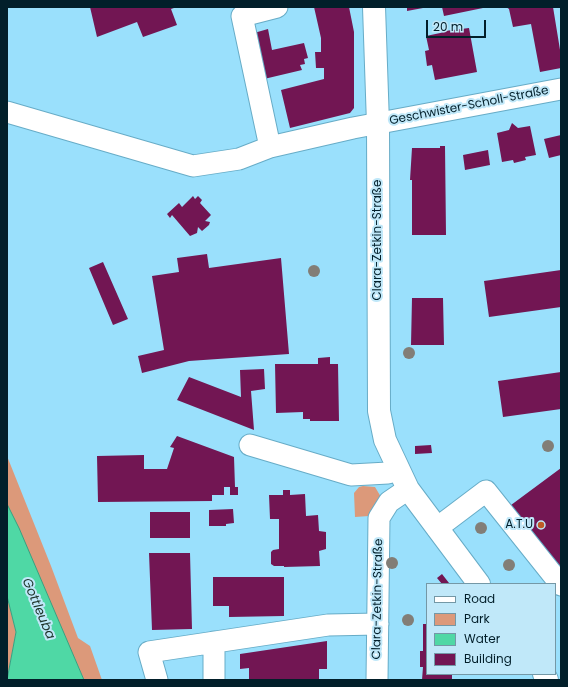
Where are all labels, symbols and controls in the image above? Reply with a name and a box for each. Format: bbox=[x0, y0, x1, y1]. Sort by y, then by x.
scale bar bbox=[428, 12, 488, 38]
text: 20 m bbox=[433, 18, 463, 35]
street label: Geschwister-Scholl-Straße bbox=[388, 83, 550, 129]
street label: Clara-Zetkin-Straße bbox=[371, 180, 385, 300]
place label: A.T.U bbox=[505, 518, 533, 532]
marker: A.T.U bbox=[536, 520, 546, 530]
street label: Clara-Zetkin-Straße bbox=[370, 538, 386, 660]
water label: Gottleuba bbox=[18, 576, 58, 642]
legend bbox=[426, 583, 556, 675]
text: Road bbox=[464, 590, 495, 607]
text: Park bbox=[464, 610, 490, 627]
text: Water bbox=[464, 630, 500, 647]
text: Building bbox=[464, 650, 512, 667]

